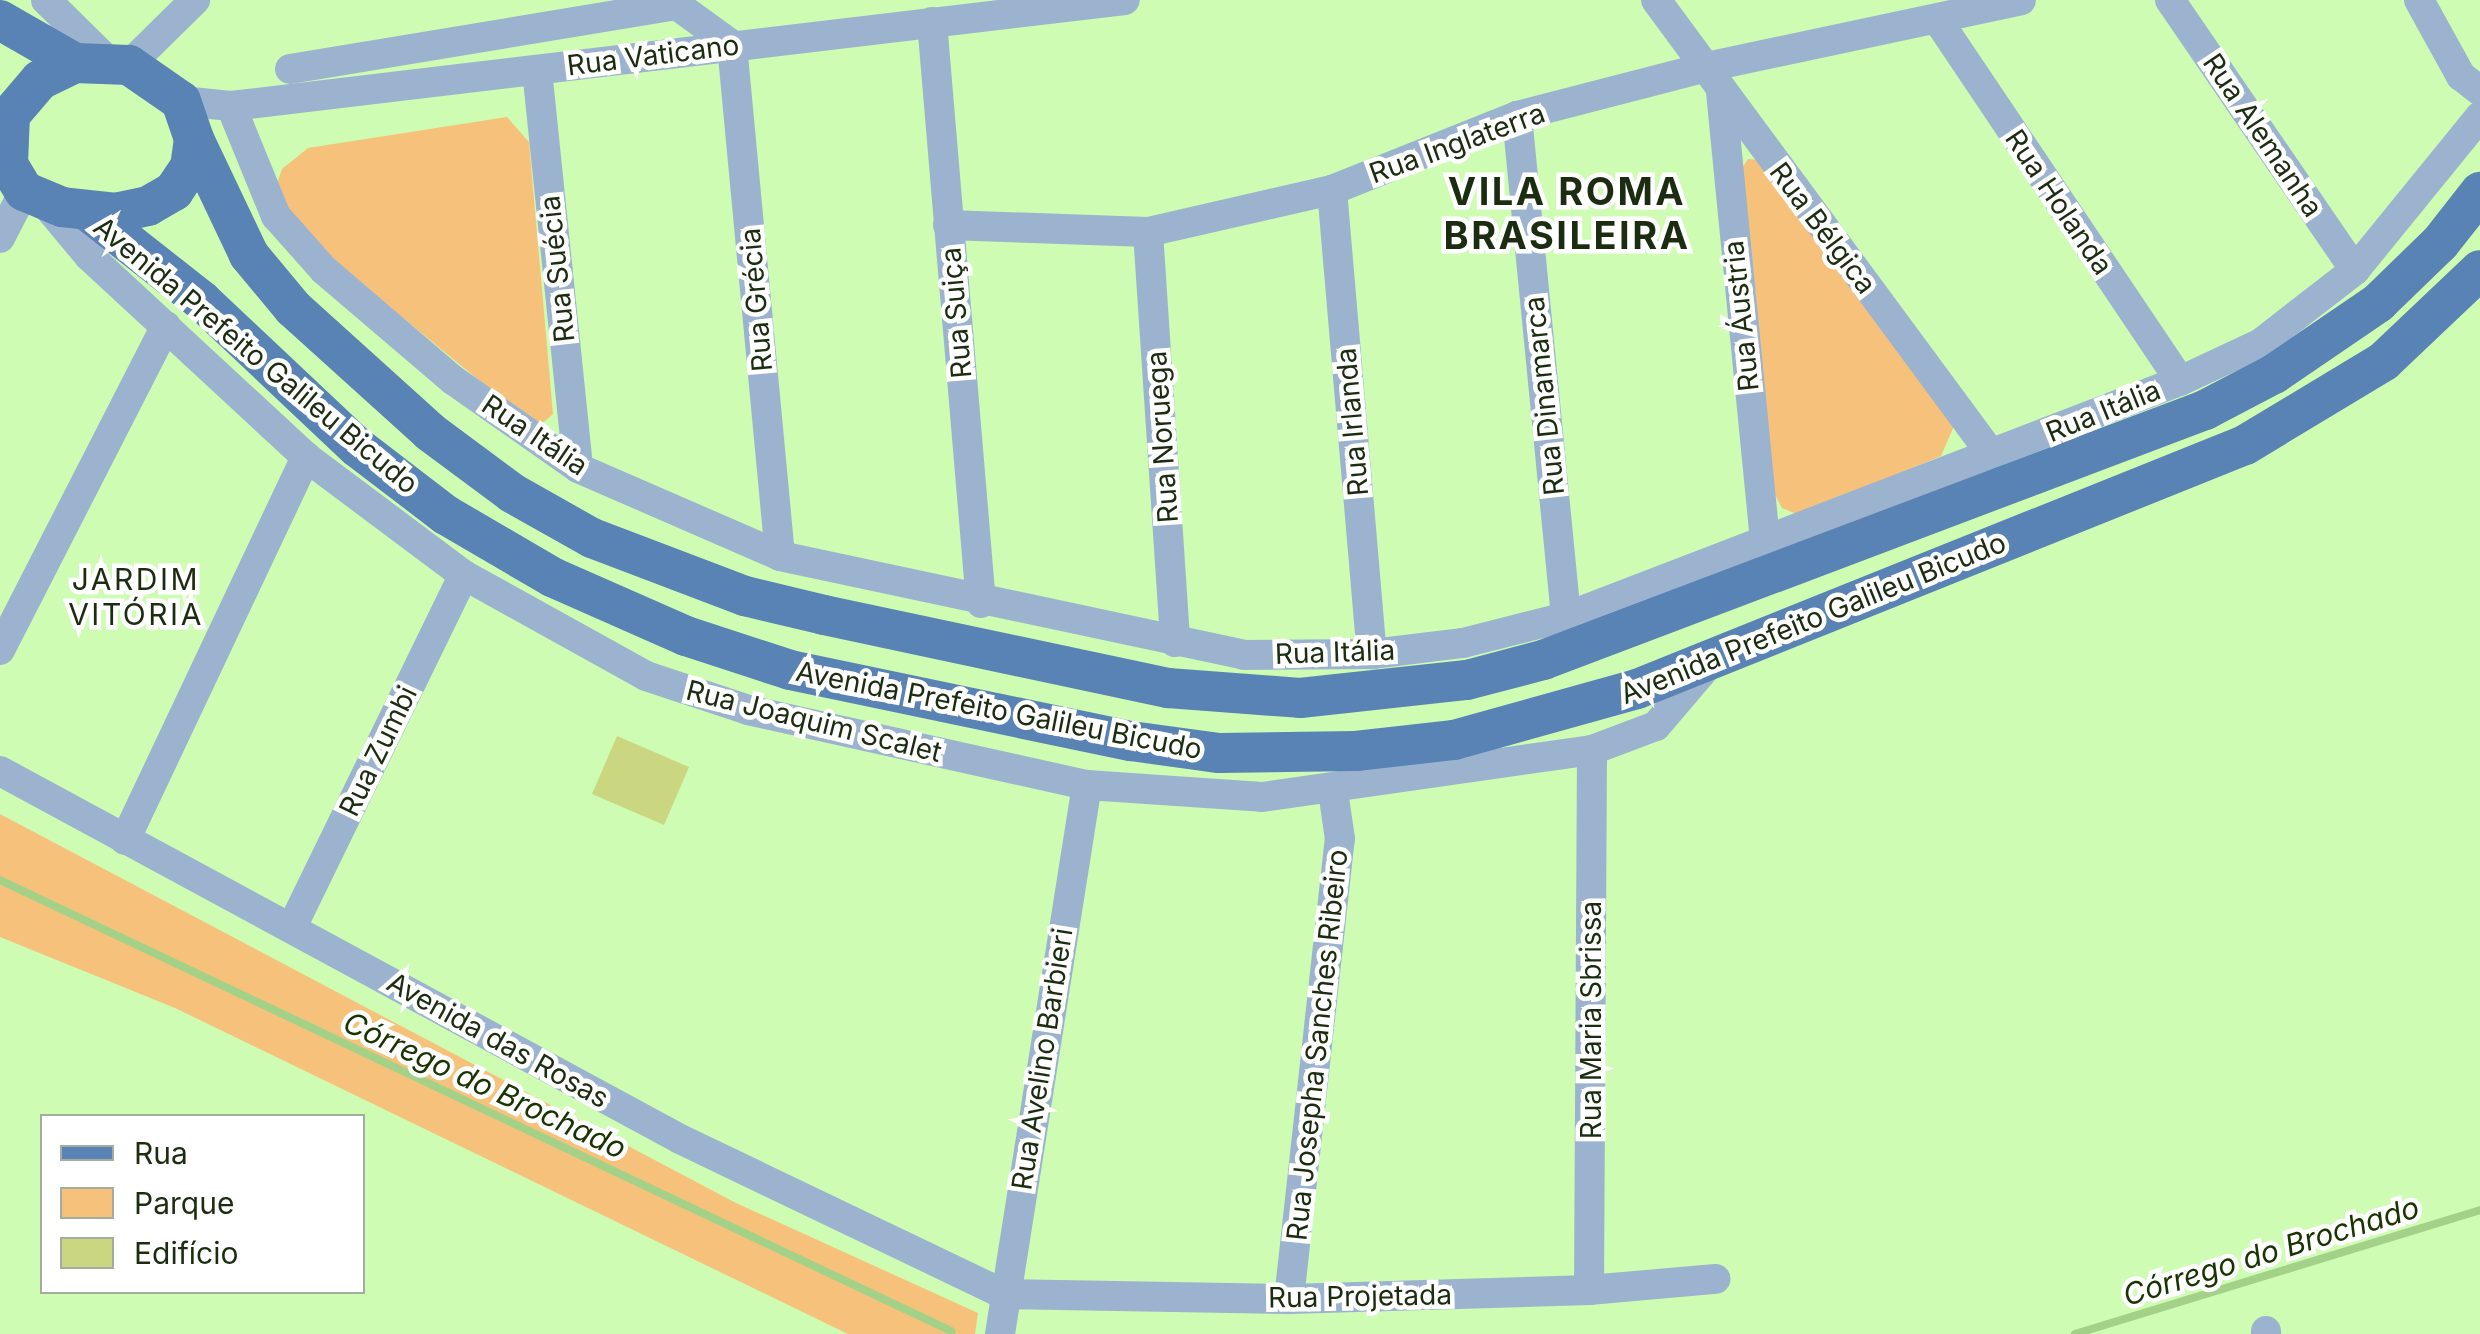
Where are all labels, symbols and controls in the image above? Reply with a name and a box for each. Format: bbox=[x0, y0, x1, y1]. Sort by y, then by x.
street label: Rua Vaticano bbox=[565, 28, 741, 82]
street label: Rua Alemanha bbox=[2196, 47, 2330, 223]
street label: Rua Inglaterra bbox=[1365, 96, 1549, 190]
street label: Rua Holanda bbox=[1998, 123, 2120, 281]
street label: Rua Bélgica bbox=[1763, 156, 1883, 300]
district label: VILA ROMA BRASILEIRA bbox=[1443, 169, 1691, 258]
street label: Rua Suécia bbox=[533, 194, 581, 344]
street label: Avenida Prefeito Galileu Bicudo bbox=[87, 209, 425, 501]
street label: Rua Grécia bbox=[733, 227, 779, 373]
street label: Rua Áustria bbox=[1716, 239, 1766, 393]
street label: Rua Suiça bbox=[934, 246, 978, 380]
street label: Rua Dinamarca bbox=[1517, 295, 1571, 497]
street label: Rua Irlanda bbox=[1329, 347, 1375, 497]
street label: Rua Noruega bbox=[1139, 350, 1185, 524]
street label: Rua Itália bbox=[2041, 373, 2165, 449]
street label: Rua Itália bbox=[476, 387, 594, 483]
street label: Avenida Prefeito Galileu Bicudo bbox=[1615, 525, 2011, 711]
district label: JARDIM VITÓRIA bbox=[68, 561, 204, 632]
street label: Rua Itália bbox=[1274, 633, 1396, 671]
street label: Avenida Prefeito Galileu Bicudo bbox=[793, 654, 1205, 766]
street label: Rua Joaquim Scalet bbox=[683, 673, 945, 769]
street label: Rua Zumbi bbox=[332, 680, 424, 822]
street label: Rua Josepha Sanches Ribeiro bbox=[1280, 848, 1354, 1242]
street label: Rua Maria Sbrissa bbox=[1574, 901, 1608, 1139]
street label: Rua Avelino Barbieri bbox=[1005, 926, 1079, 1192]
street label: Avenida das Rosas bbox=[381, 965, 615, 1115]
water label: Córrego do Brochado bbox=[338, 1004, 632, 1166]
legend bbox=[40, 1114, 365, 1294]
text: Rua bbox=[134, 1135, 188, 1171]
text: Parque bbox=[134, 1185, 234, 1221]
water label: Córrego do Brochado bbox=[2119, 1189, 2423, 1313]
text: Edifício bbox=[134, 1235, 238, 1271]
street label: Rua Projetada bbox=[1268, 1278, 1452, 1314]

